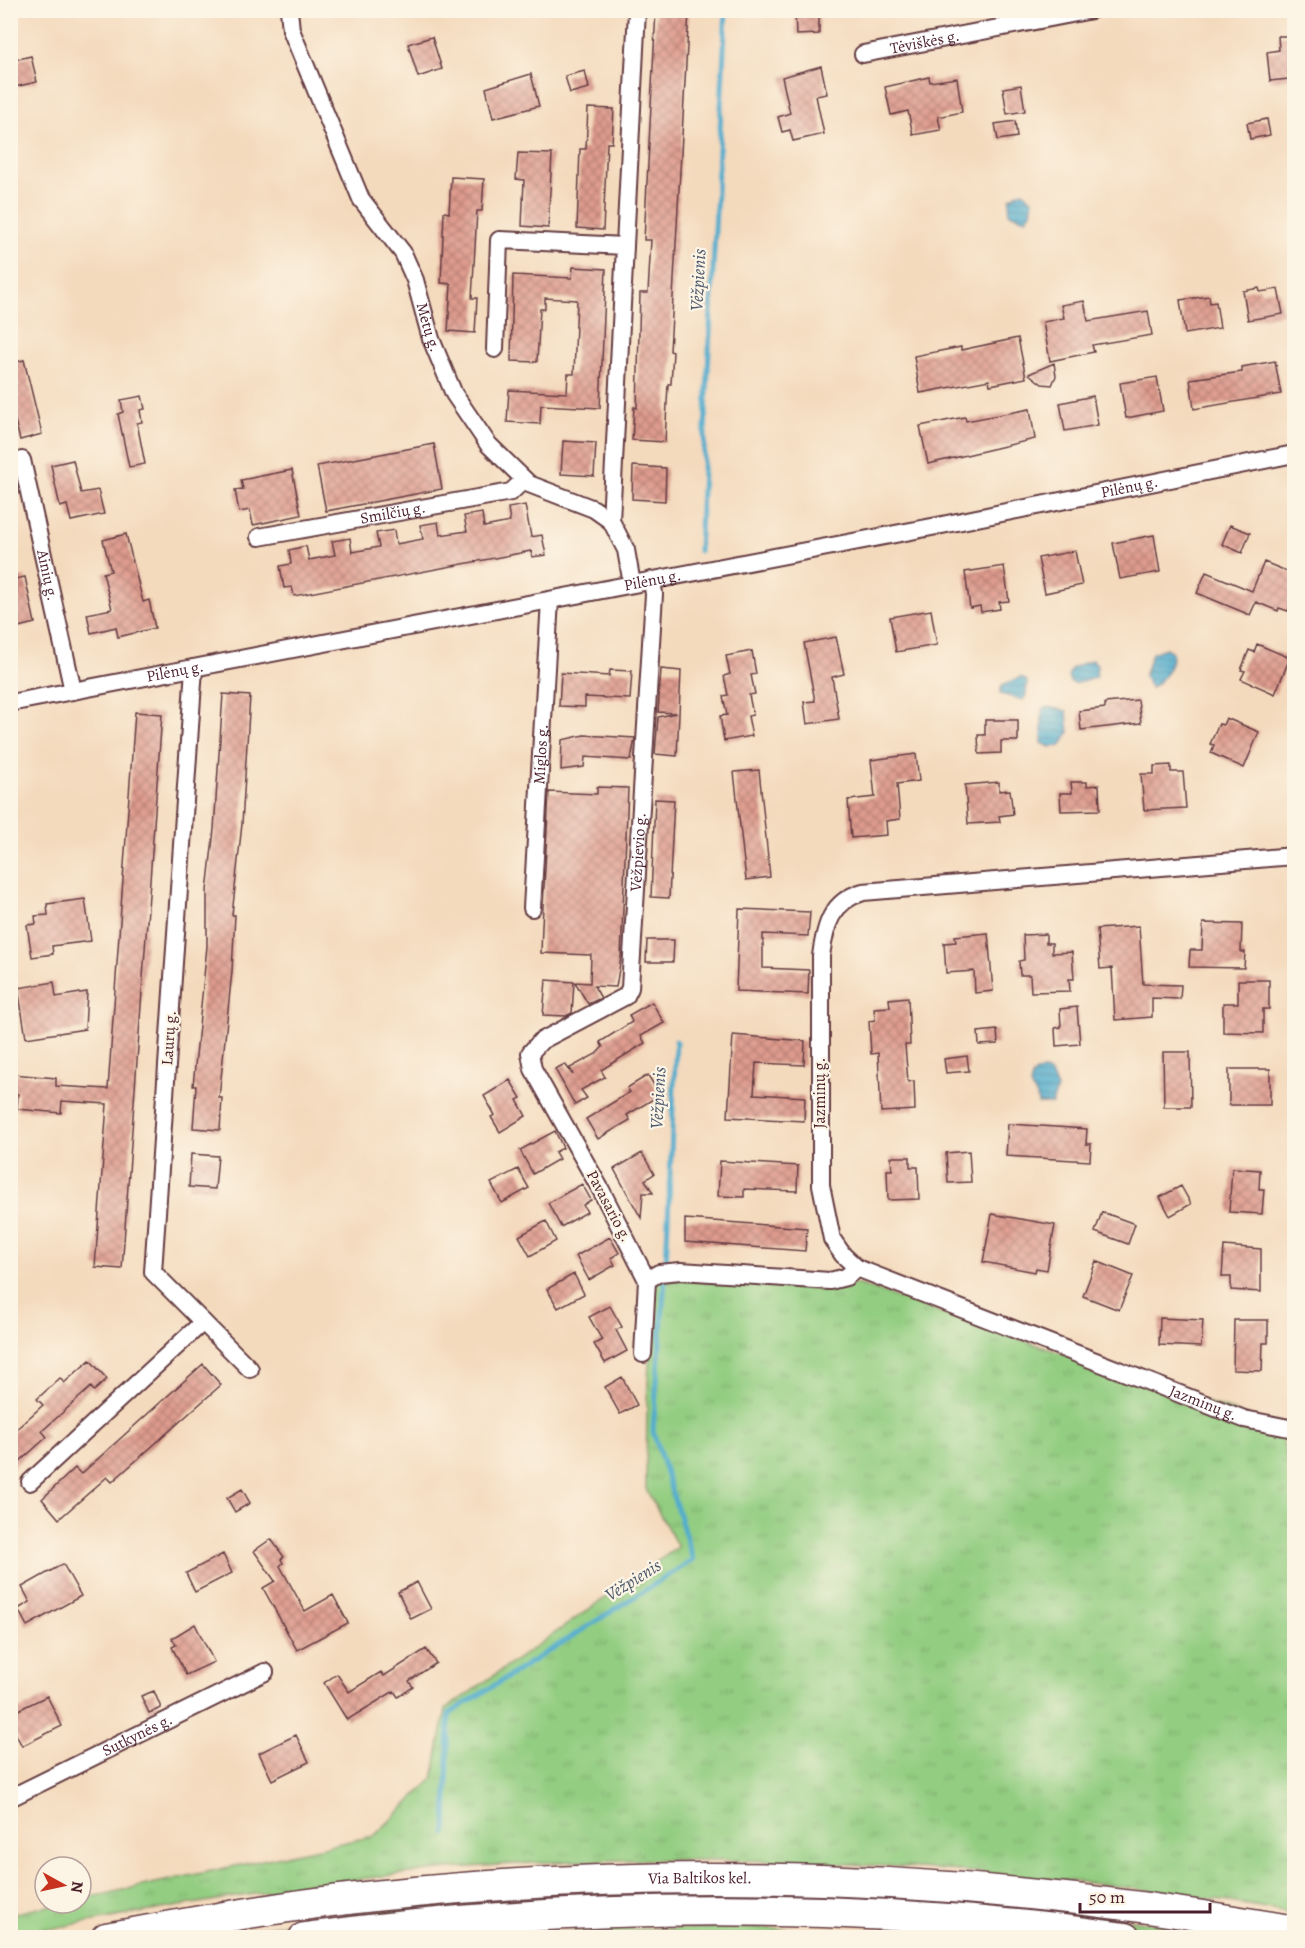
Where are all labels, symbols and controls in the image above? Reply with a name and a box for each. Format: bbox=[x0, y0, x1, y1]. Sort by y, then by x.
street label: Tėviškės g. bbox=[888, 25, 961, 60]
water label: Vėžpienis bbox=[684, 248, 712, 312]
street label: Mėtų g. bbox=[411, 300, 446, 355]
street label: Pilėnų g. bbox=[1099, 471, 1160, 504]
street label: Smilčių g. bbox=[358, 496, 427, 530]
street label: Ainių g. bbox=[31, 547, 64, 603]
street label: Pilėnų g. bbox=[622, 564, 683, 597]
street label: Pilėnų g. bbox=[145, 655, 205, 688]
street label: Miglos g. bbox=[528, 723, 554, 785]
street label: Vėžpievio g. bbox=[625, 812, 652, 893]
street label: Laurų g. bbox=[156, 1010, 182, 1066]
street label: Jazminų g. bbox=[809, 1058, 831, 1128]
water label: Vėžpienis bbox=[644, 1066, 672, 1130]
street label: Pavasario g. bbox=[581, 1166, 637, 1246]
street label: Jazminų g. bbox=[1166, 1380, 1240, 1426]
water label: Vėžpienis bbox=[600, 1553, 666, 1607]
street label: Sutkynės g. bbox=[98, 1708, 176, 1762]
north arrow bbox=[33, 1855, 93, 1915]
street label: Via Baltikos kel. bbox=[647, 1867, 752, 1890]
scale bar bbox=[1080, 1876, 1210, 1914]
text: N bbox=[65, 1880, 89, 1895]
text: 50 m bbox=[1089, 1885, 1125, 1909]

